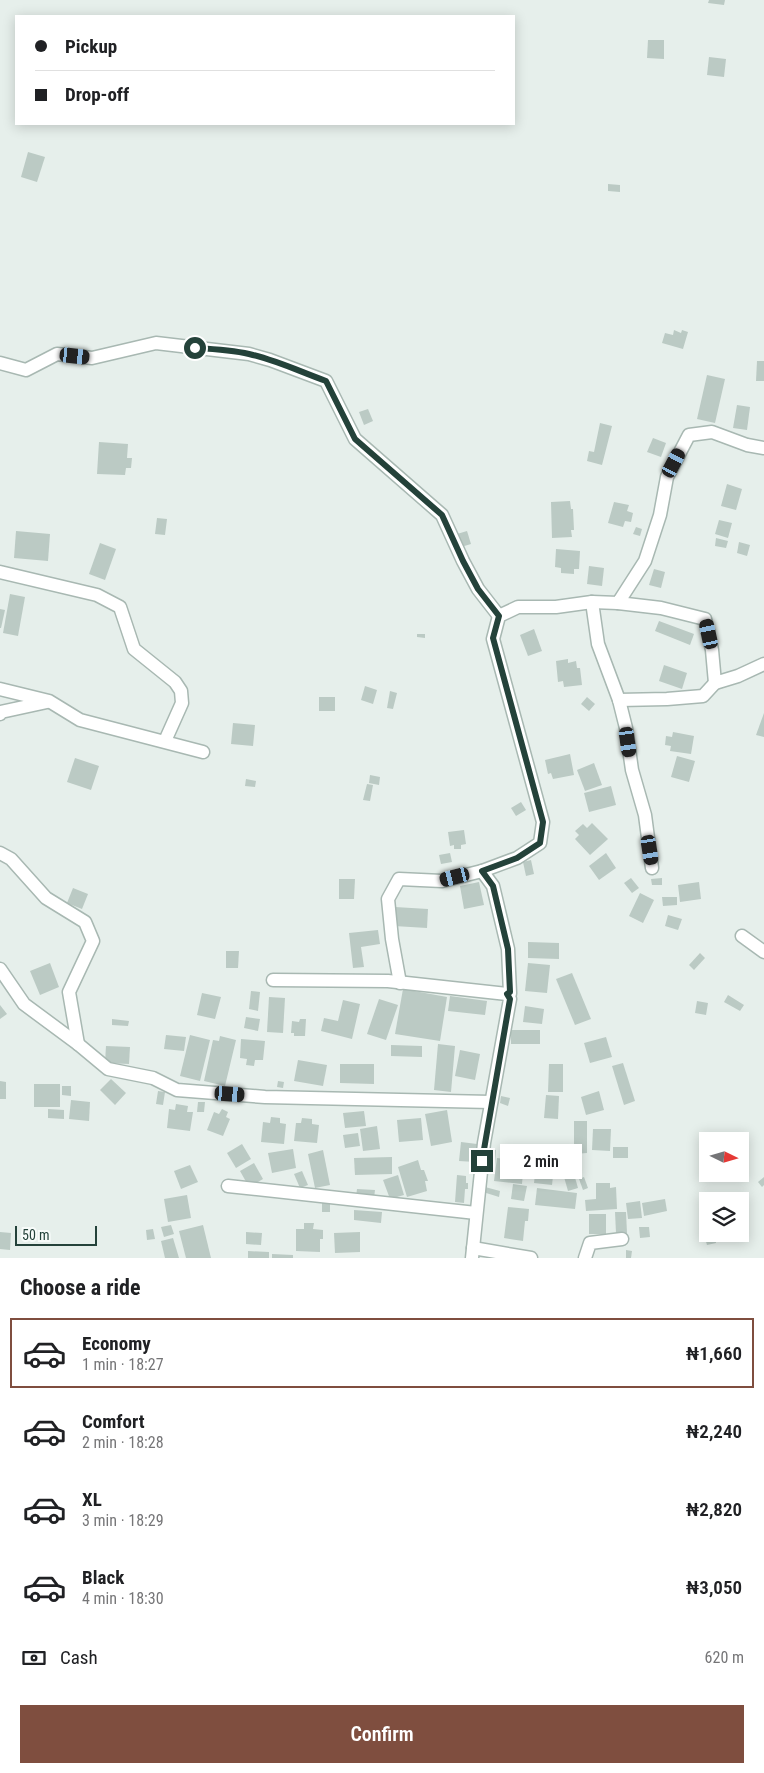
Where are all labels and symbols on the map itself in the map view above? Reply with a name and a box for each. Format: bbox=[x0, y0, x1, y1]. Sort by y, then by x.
route start bbox=[184, 337, 206, 359]
car bbox=[59, 347, 90, 365]
car bbox=[660, 446, 687, 480]
car bbox=[698, 618, 719, 650]
car bbox=[618, 726, 637, 758]
car bbox=[640, 834, 659, 866]
car bbox=[438, 866, 471, 888]
car bbox=[214, 1085, 245, 1103]
north arrow bbox=[699, 1132, 749, 1182]
callout: 2 min bbox=[500, 1144, 582, 1178]
route end bbox=[471, 1150, 493, 1172]
scale bar bbox=[15, 1223, 98, 1246]

